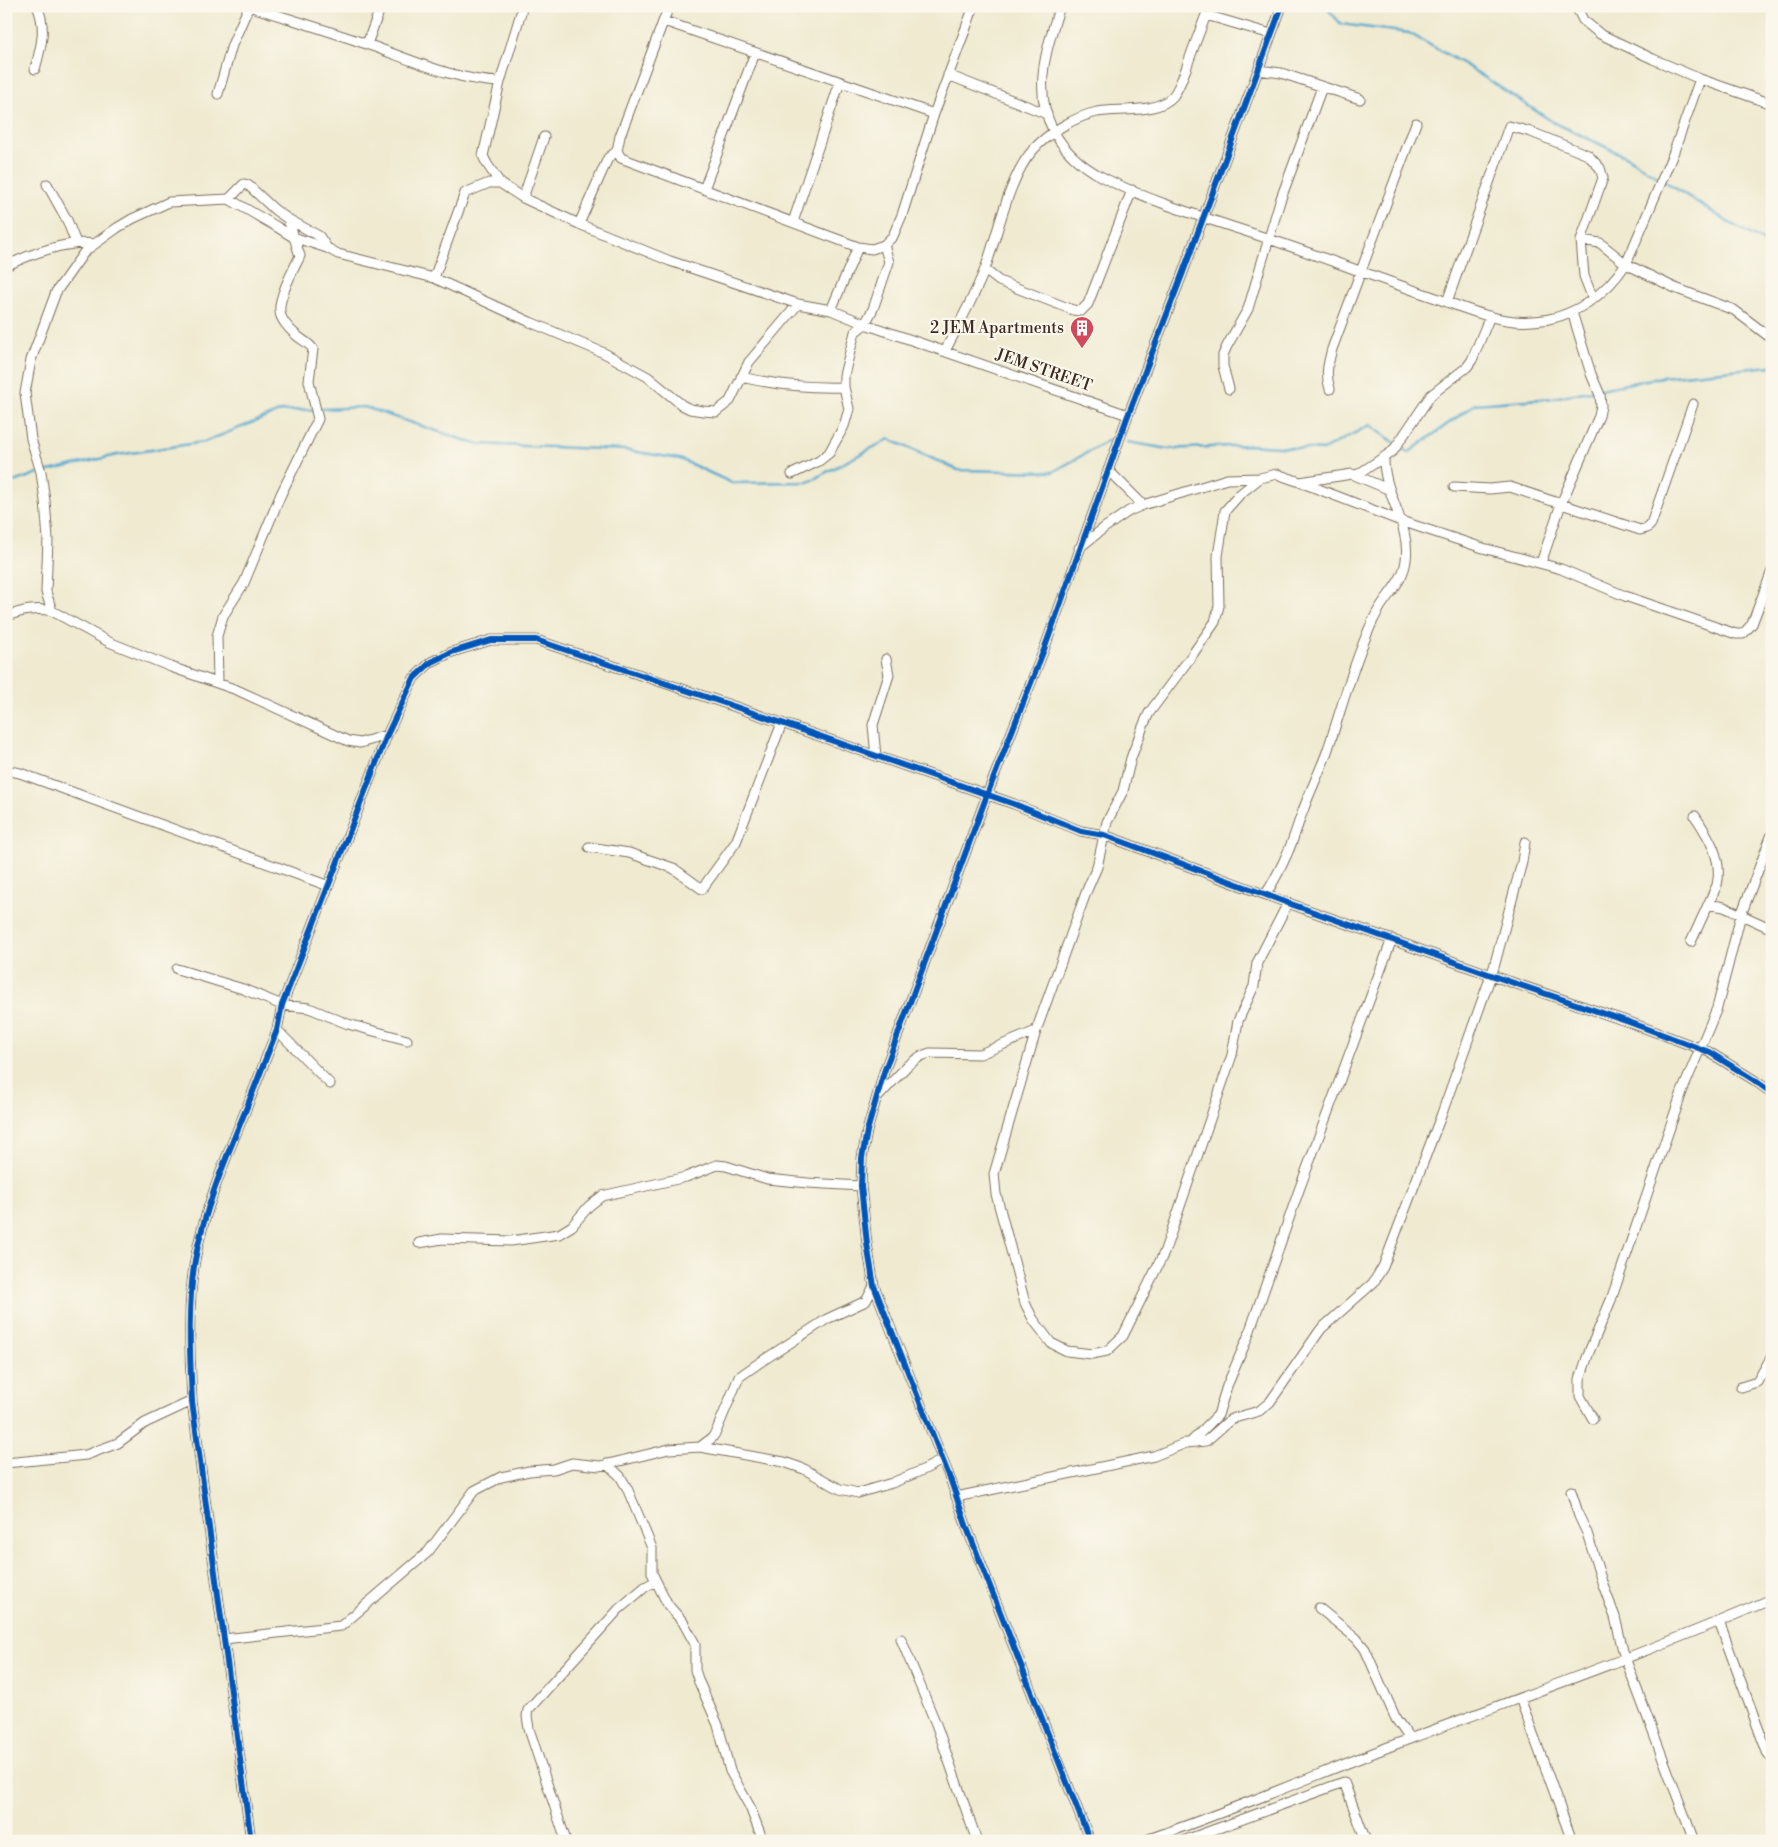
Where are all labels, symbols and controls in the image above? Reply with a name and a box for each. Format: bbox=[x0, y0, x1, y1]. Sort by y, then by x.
building icon: 2 JEM Apartments bbox=[1069, 315, 1095, 349]
place label: 2 JEM Apartments bbox=[930, 318, 1064, 338]
street label: JEM STREET bbox=[992, 344, 1095, 396]

